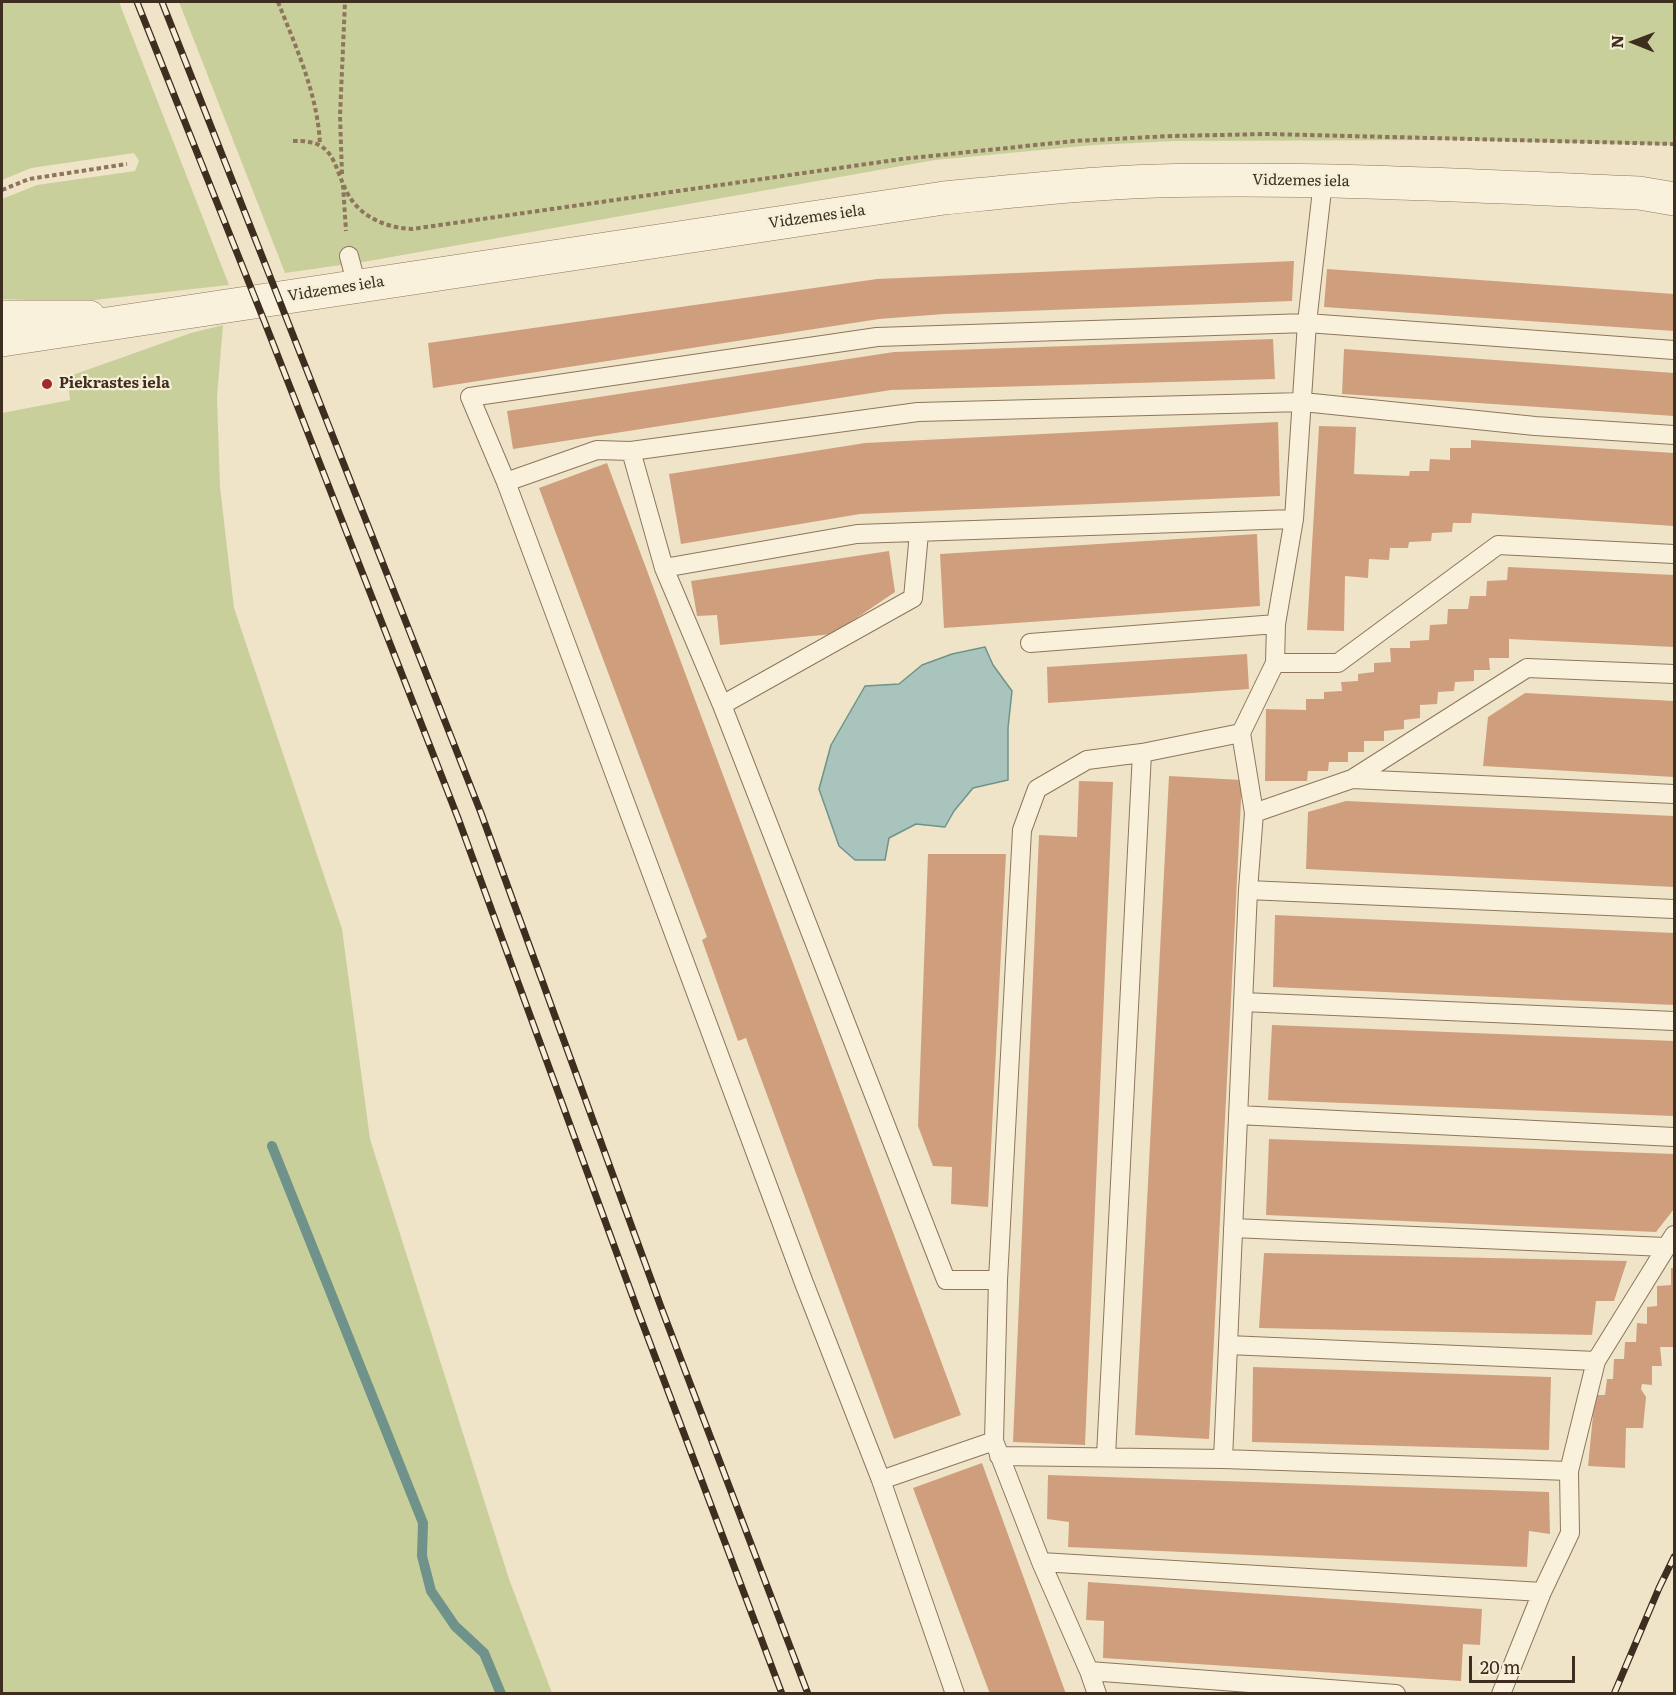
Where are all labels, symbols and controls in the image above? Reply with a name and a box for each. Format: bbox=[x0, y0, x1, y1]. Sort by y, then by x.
north arrow bbox=[1604, 12, 1664, 72]
text: N bbox=[1604, 35, 1628, 49]
street label: Vidzemes iela bbox=[1252, 171, 1350, 191]
street label: Vidzemes iela bbox=[768, 201, 866, 233]
street label: Vidzemes iela bbox=[286, 272, 386, 306]
place label: Piekrastes iela bbox=[59, 375, 170, 393]
marker: Piekrastes iela bbox=[40, 377, 54, 391]
scale bar bbox=[1472, 1644, 1578, 1682]
text: 20 m bbox=[1480, 1653, 1521, 1680]

